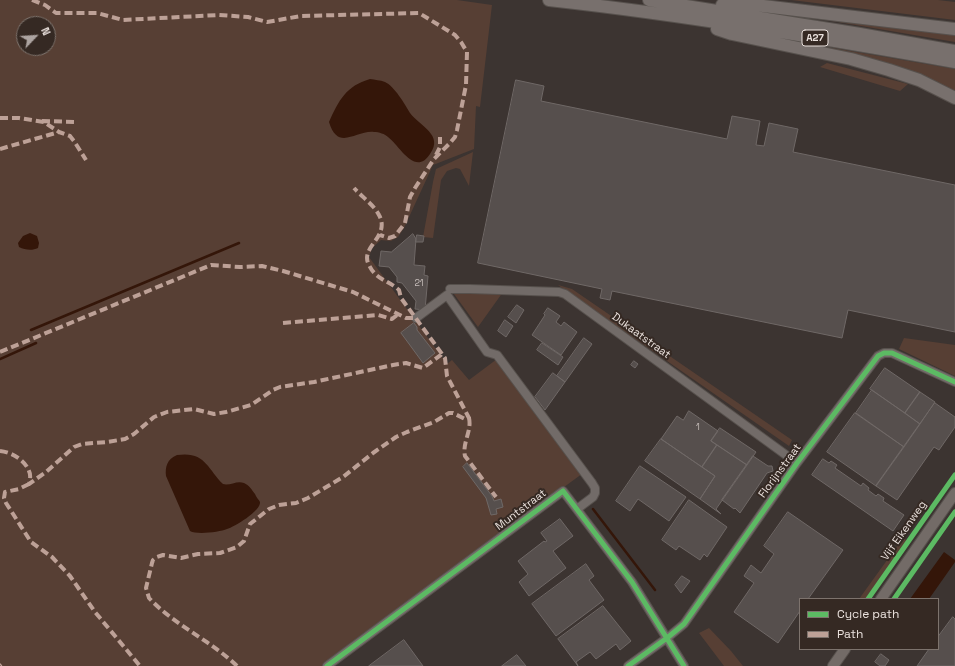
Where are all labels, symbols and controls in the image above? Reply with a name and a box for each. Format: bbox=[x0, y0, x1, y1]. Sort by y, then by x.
north arrow bbox=[16, 16, 56, 56]
text: N bbox=[38, 25, 54, 38]
road number: A27 bbox=[802, 30, 828, 46]
house number: 21 bbox=[414, 279, 424, 289]
street label: Dukaatstraat bbox=[609, 310, 673, 362]
house number: 1 bbox=[696, 423, 700, 433]
street label: Florijnstraat bbox=[756, 441, 804, 501]
street label: Muntstraat bbox=[493, 487, 549, 533]
street label: Vijf Eikenweg bbox=[879, 499, 929, 563]
legend bbox=[799, 598, 939, 650]
text: Cycle path bbox=[837, 606, 899, 622]
text: Path bbox=[837, 626, 863, 642]

